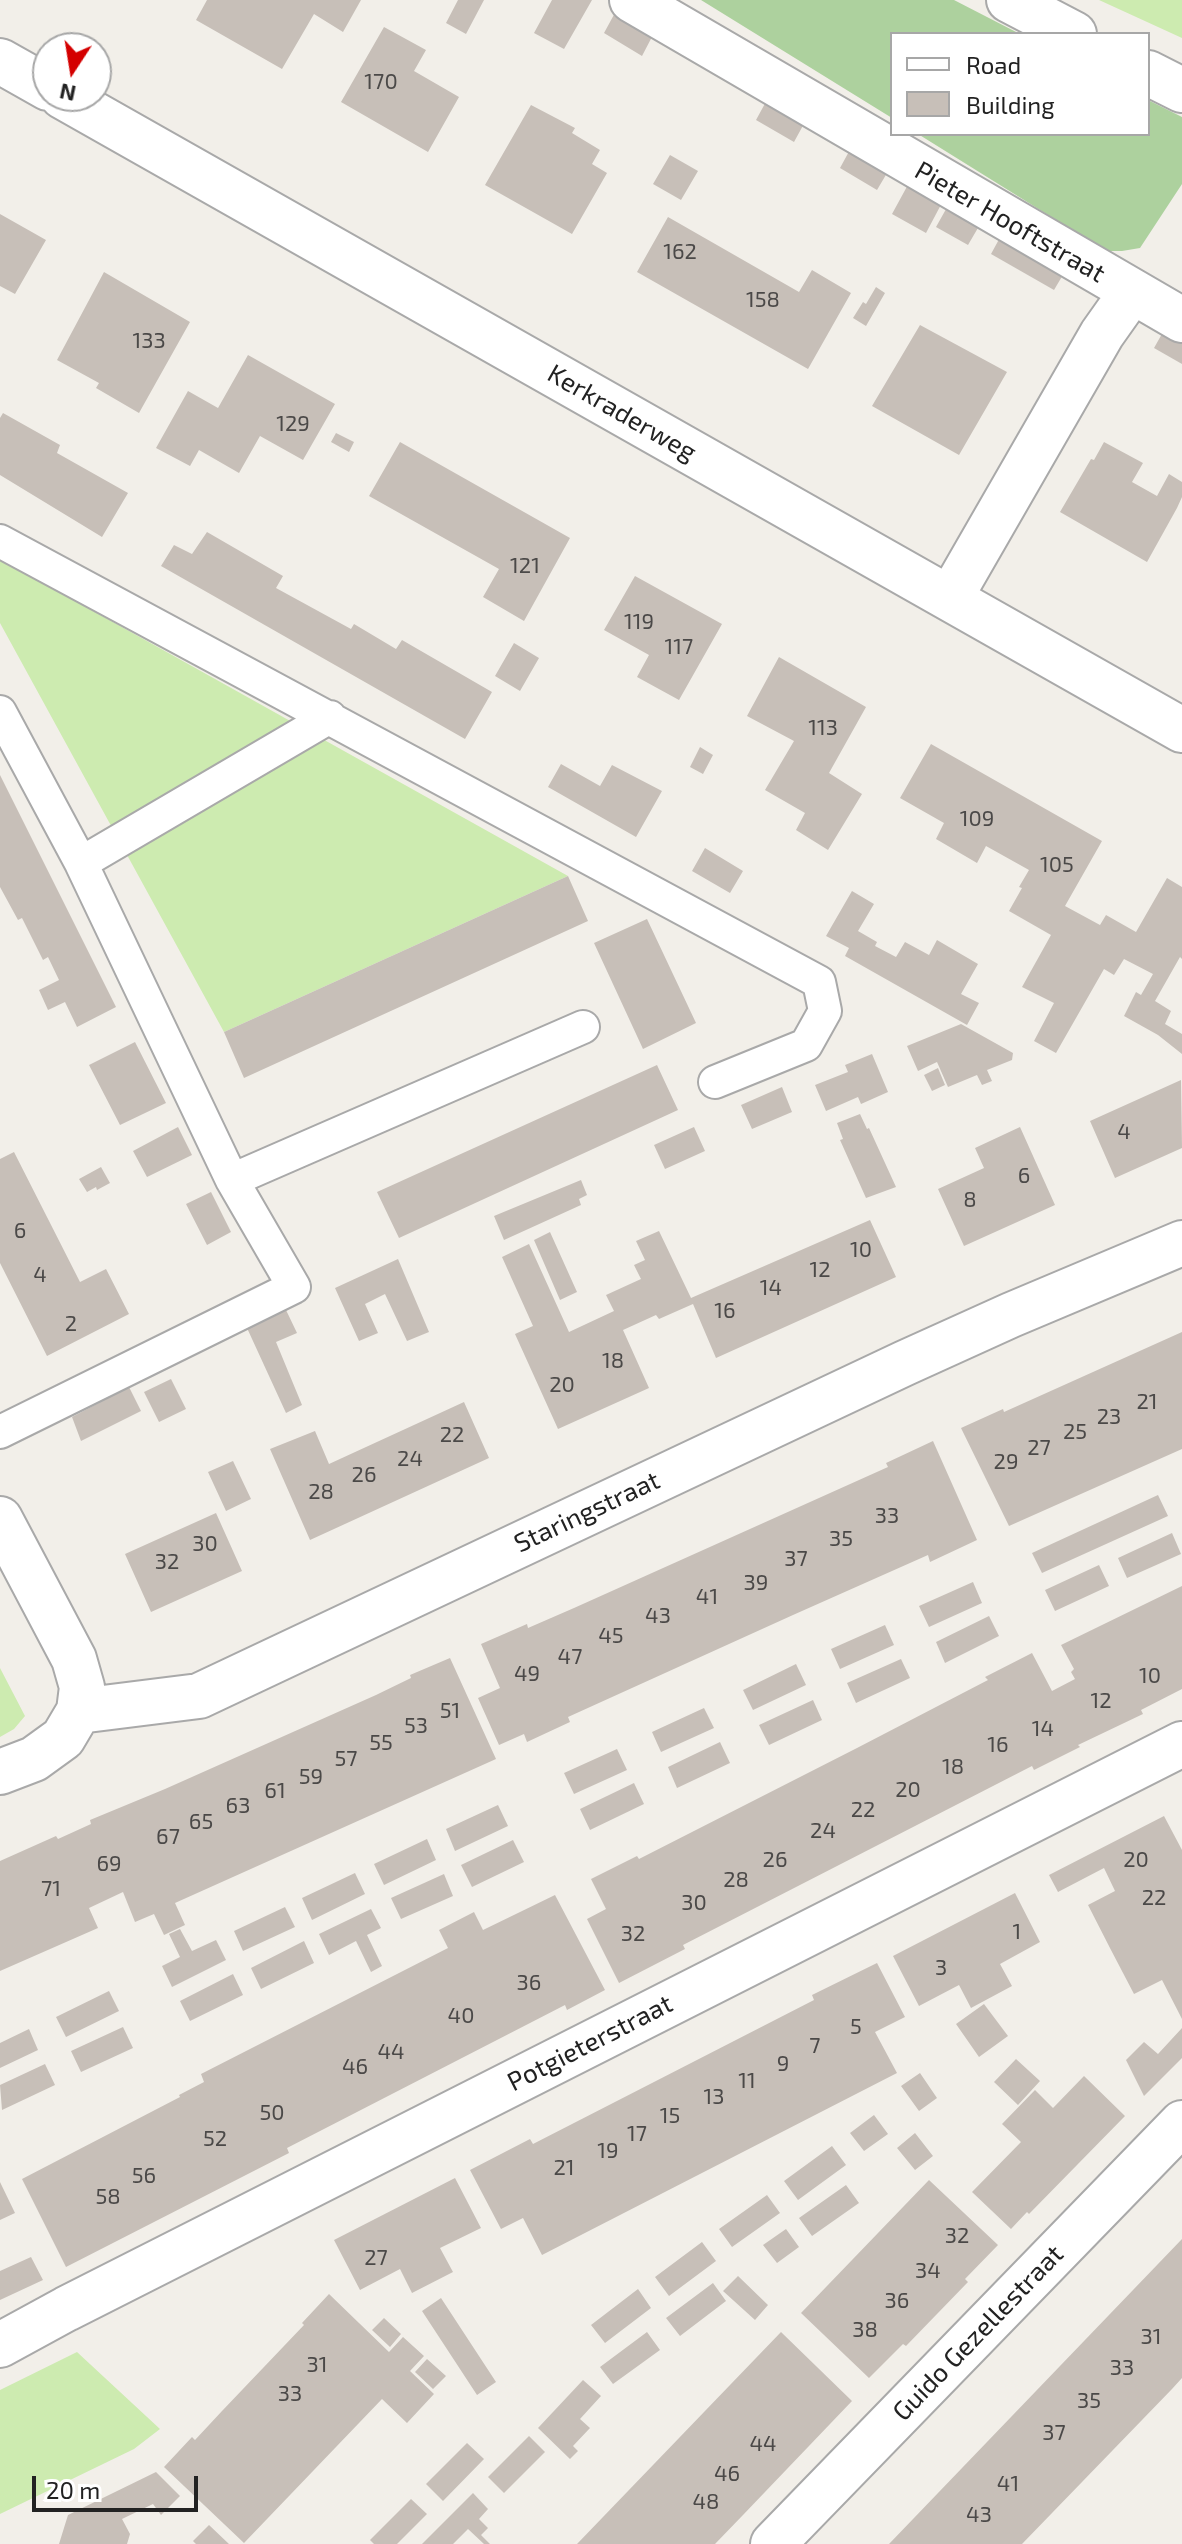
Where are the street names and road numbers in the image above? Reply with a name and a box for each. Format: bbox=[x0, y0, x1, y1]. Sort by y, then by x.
street label: Pieter Hooftstraat bbox=[909, 155, 1111, 289]
street label: Kerkraderweg bbox=[542, 358, 702, 468]
street label: Staringstraat bbox=[509, 1465, 665, 1559]
street label: Potgieterstraat bbox=[502, 1988, 678, 2098]
street label: Guido Gezellestraat bbox=[886, 2239, 1070, 2427]

